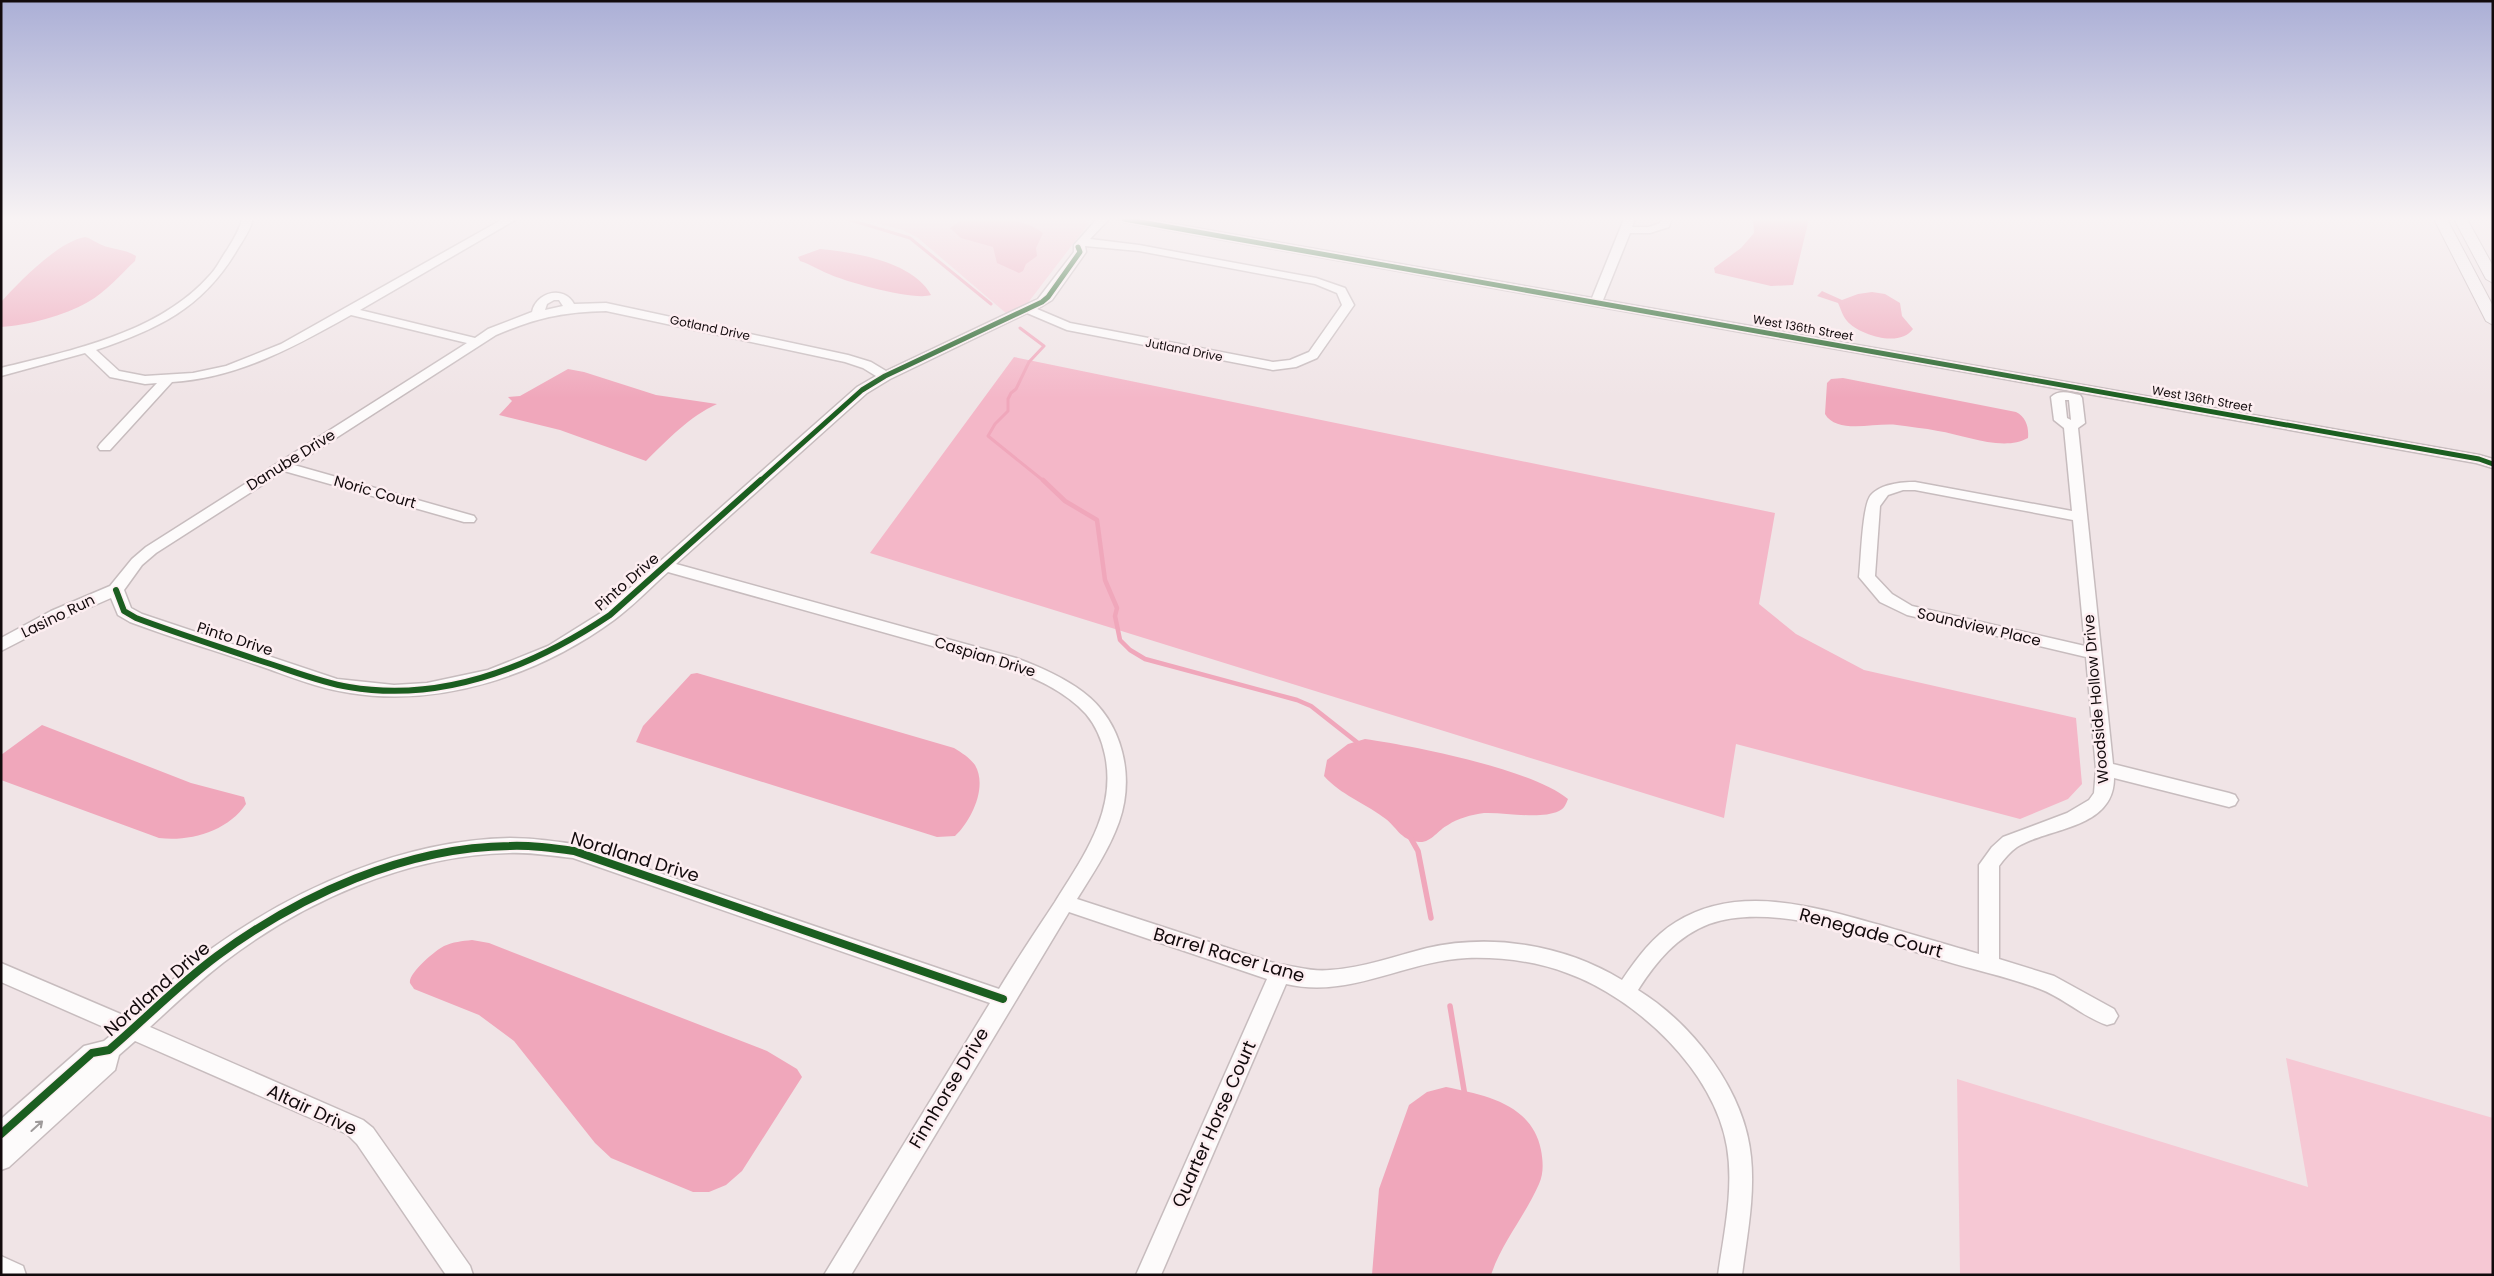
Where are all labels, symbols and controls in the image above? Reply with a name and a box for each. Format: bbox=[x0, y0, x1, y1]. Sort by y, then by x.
street label: West 136th Street bbox=[1751, 310, 1855, 345]
street label: Gotland Drive bbox=[668, 311, 752, 344]
street label: Jutland Drive bbox=[1144, 334, 1224, 365]
street label: West 136th Street bbox=[2150, 381, 2254, 416]
street label: Danube Drive bbox=[242, 424, 339, 495]
street label: Noric Court bbox=[332, 470, 419, 513]
street label: Pinto Drive bbox=[590, 548, 663, 615]
street label: Lasino Run bbox=[17, 589, 98, 642]
street label: Soundview Place bbox=[1915, 602, 2043, 651]
street label: Woodside Hollow Drive bbox=[2078, 614, 2113, 785]
street label: Pinto Drive bbox=[195, 616, 276, 661]
street label: Caspian Drive bbox=[932, 631, 1038, 682]
street label: Nordland Drive bbox=[568, 825, 703, 888]
street label: Renegade Court bbox=[1797, 901, 1946, 964]
street label: Barrel Racer Lane bbox=[1151, 921, 1308, 988]
street label: Nordland Drive bbox=[98, 935, 215, 1042]
street label: Finnhorse Drive bbox=[903, 1023, 995, 1153]
street label: Quarter Horse Court bbox=[1166, 1036, 1262, 1211]
street label: Altair Drive bbox=[263, 1078, 361, 1141]
one-way arrow bbox=[31, 1120, 44, 1132]

